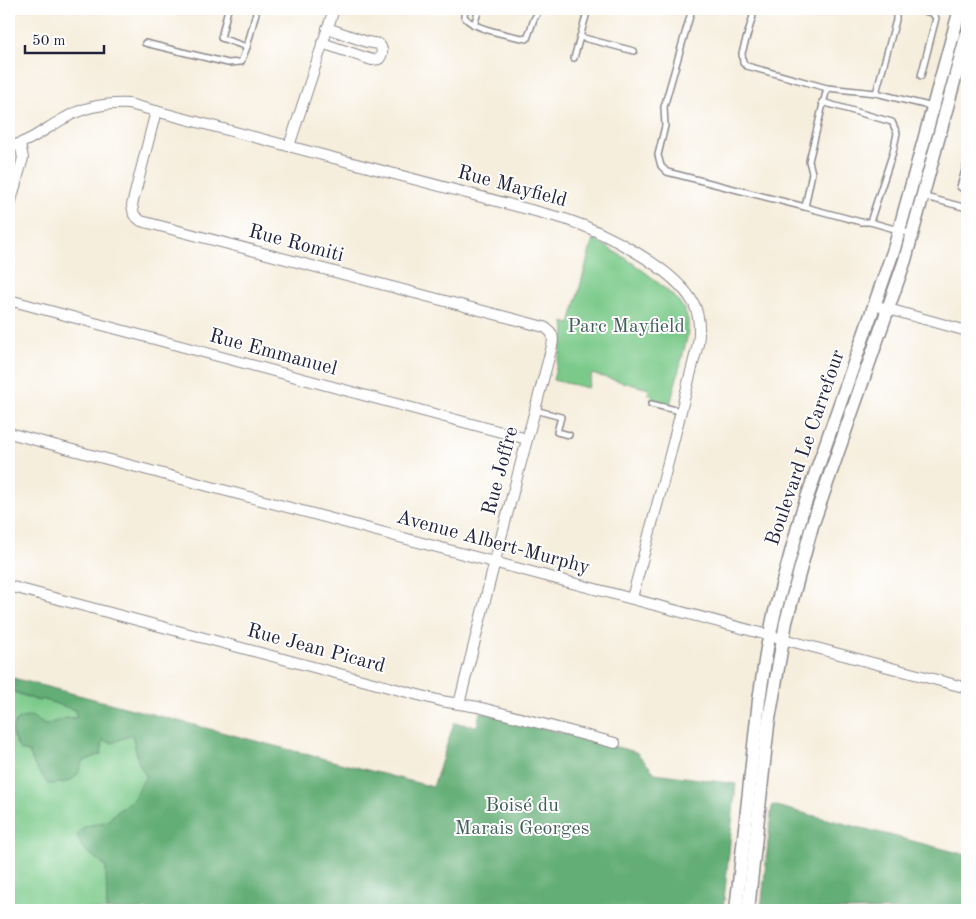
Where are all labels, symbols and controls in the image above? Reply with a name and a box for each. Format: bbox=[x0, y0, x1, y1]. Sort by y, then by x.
scale bar bbox=[25, 22, 104, 54]
text: 50 m bbox=[32, 34, 66, 49]
street label: Rue Mayfield bbox=[455, 163, 569, 211]
street label: Rue Romiti bbox=[246, 222, 346, 266]
park label: Parc Mayfield bbox=[567, 317, 685, 337]
street label: Rue Emmanuel bbox=[207, 326, 339, 380]
street label: Boulevard Le Carrefour bbox=[763, 348, 849, 548]
street label: Rue Joffre bbox=[480, 424, 522, 518]
street label: Avenue Albert-Murphy bbox=[394, 508, 592, 579]
street label: Rue Jean Picard bbox=[245, 621, 387, 677]
park label: Boisé du Marais Georges bbox=[455, 796, 589, 839]

